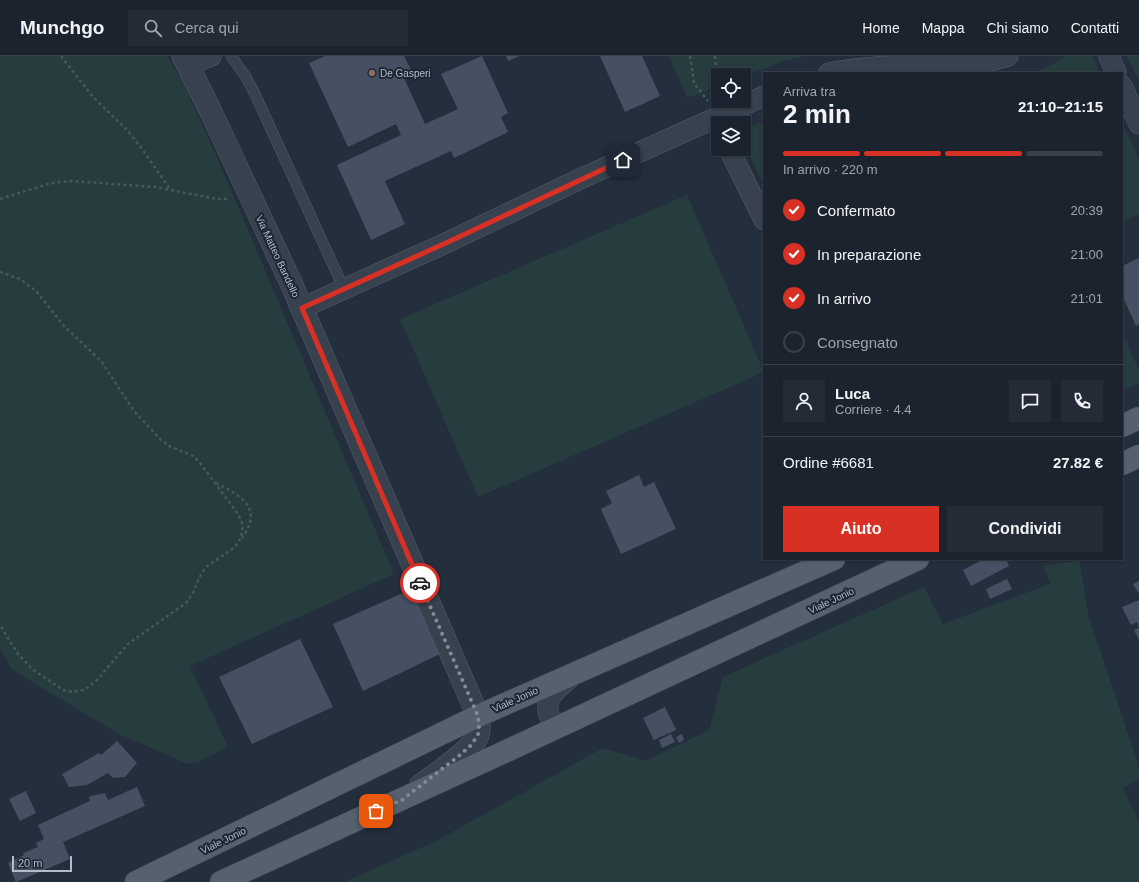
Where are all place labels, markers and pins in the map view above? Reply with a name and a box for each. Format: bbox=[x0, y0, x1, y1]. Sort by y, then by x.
marker: De Gasperi bbox=[367, 68, 377, 78]
place label: De Gasperi bbox=[380, 68, 431, 79]
pin bbox=[606, 143, 640, 177]
pin bbox=[359, 794, 393, 828]

